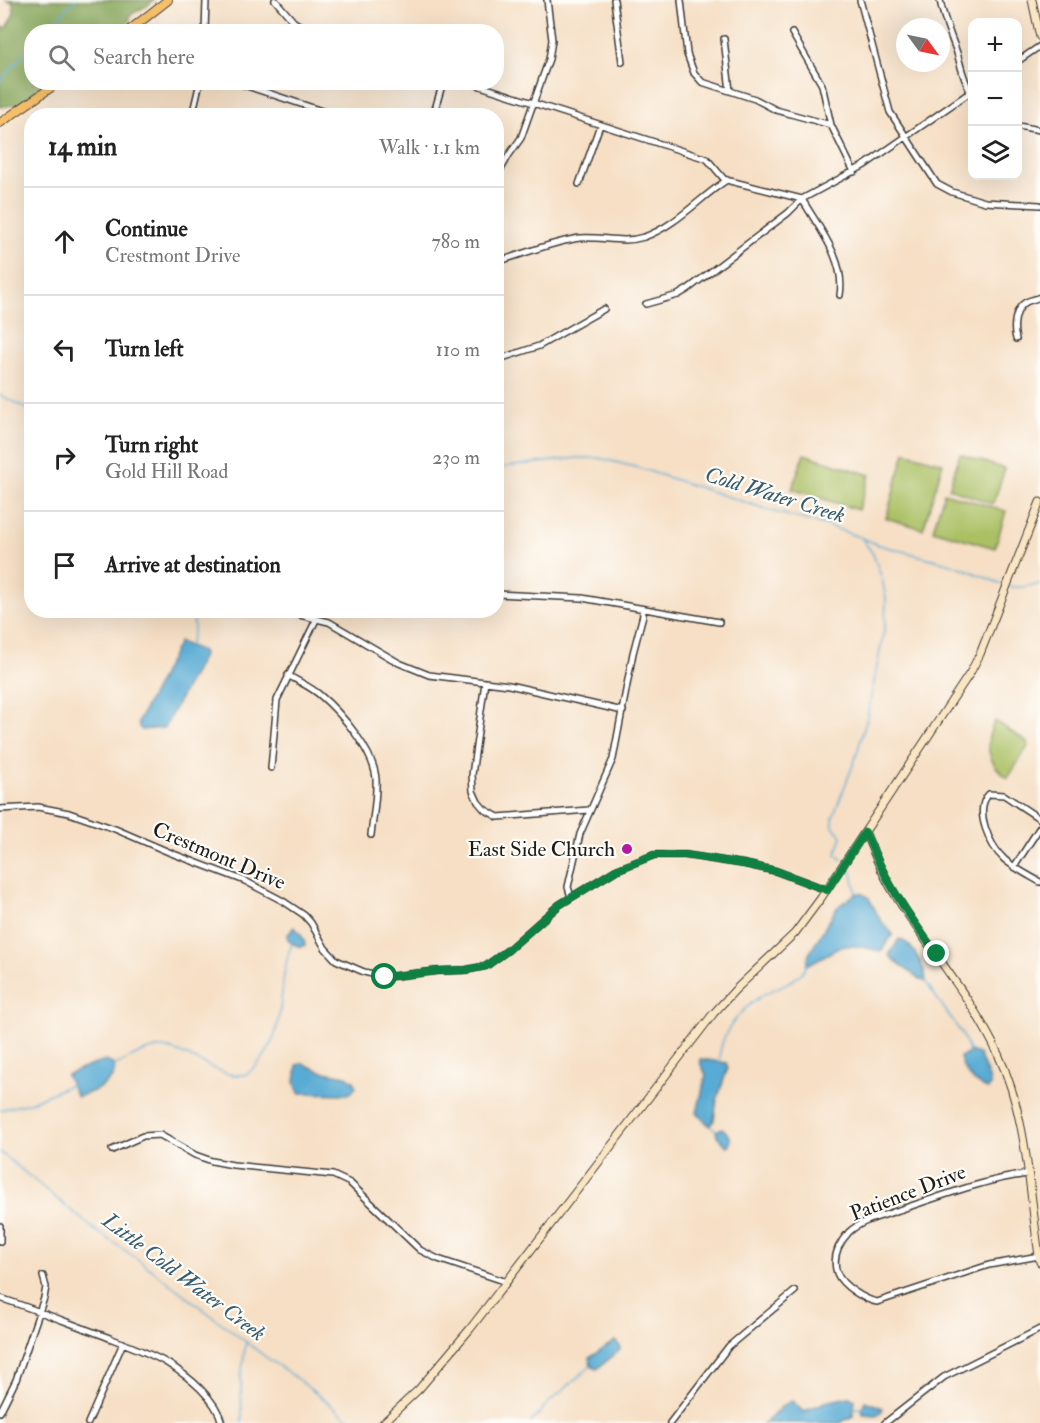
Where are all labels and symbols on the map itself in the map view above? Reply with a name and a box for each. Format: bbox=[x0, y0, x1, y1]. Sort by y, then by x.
north arrow bbox=[896, 18, 950, 72]
water label: Cold Water Creek bbox=[701, 460, 849, 530]
street label: Crestmont Drive bbox=[148, 816, 290, 896]
place label: East Side Church bbox=[468, 836, 615, 863]
marker: East Side Church bbox=[620, 842, 634, 856]
route end bbox=[923, 940, 949, 966]
route start bbox=[371, 963, 397, 989]
street label: Patience Drive bbox=[846, 1158, 970, 1227]
water label: Little Cold Water Creek bbox=[96, 1206, 271, 1348]

